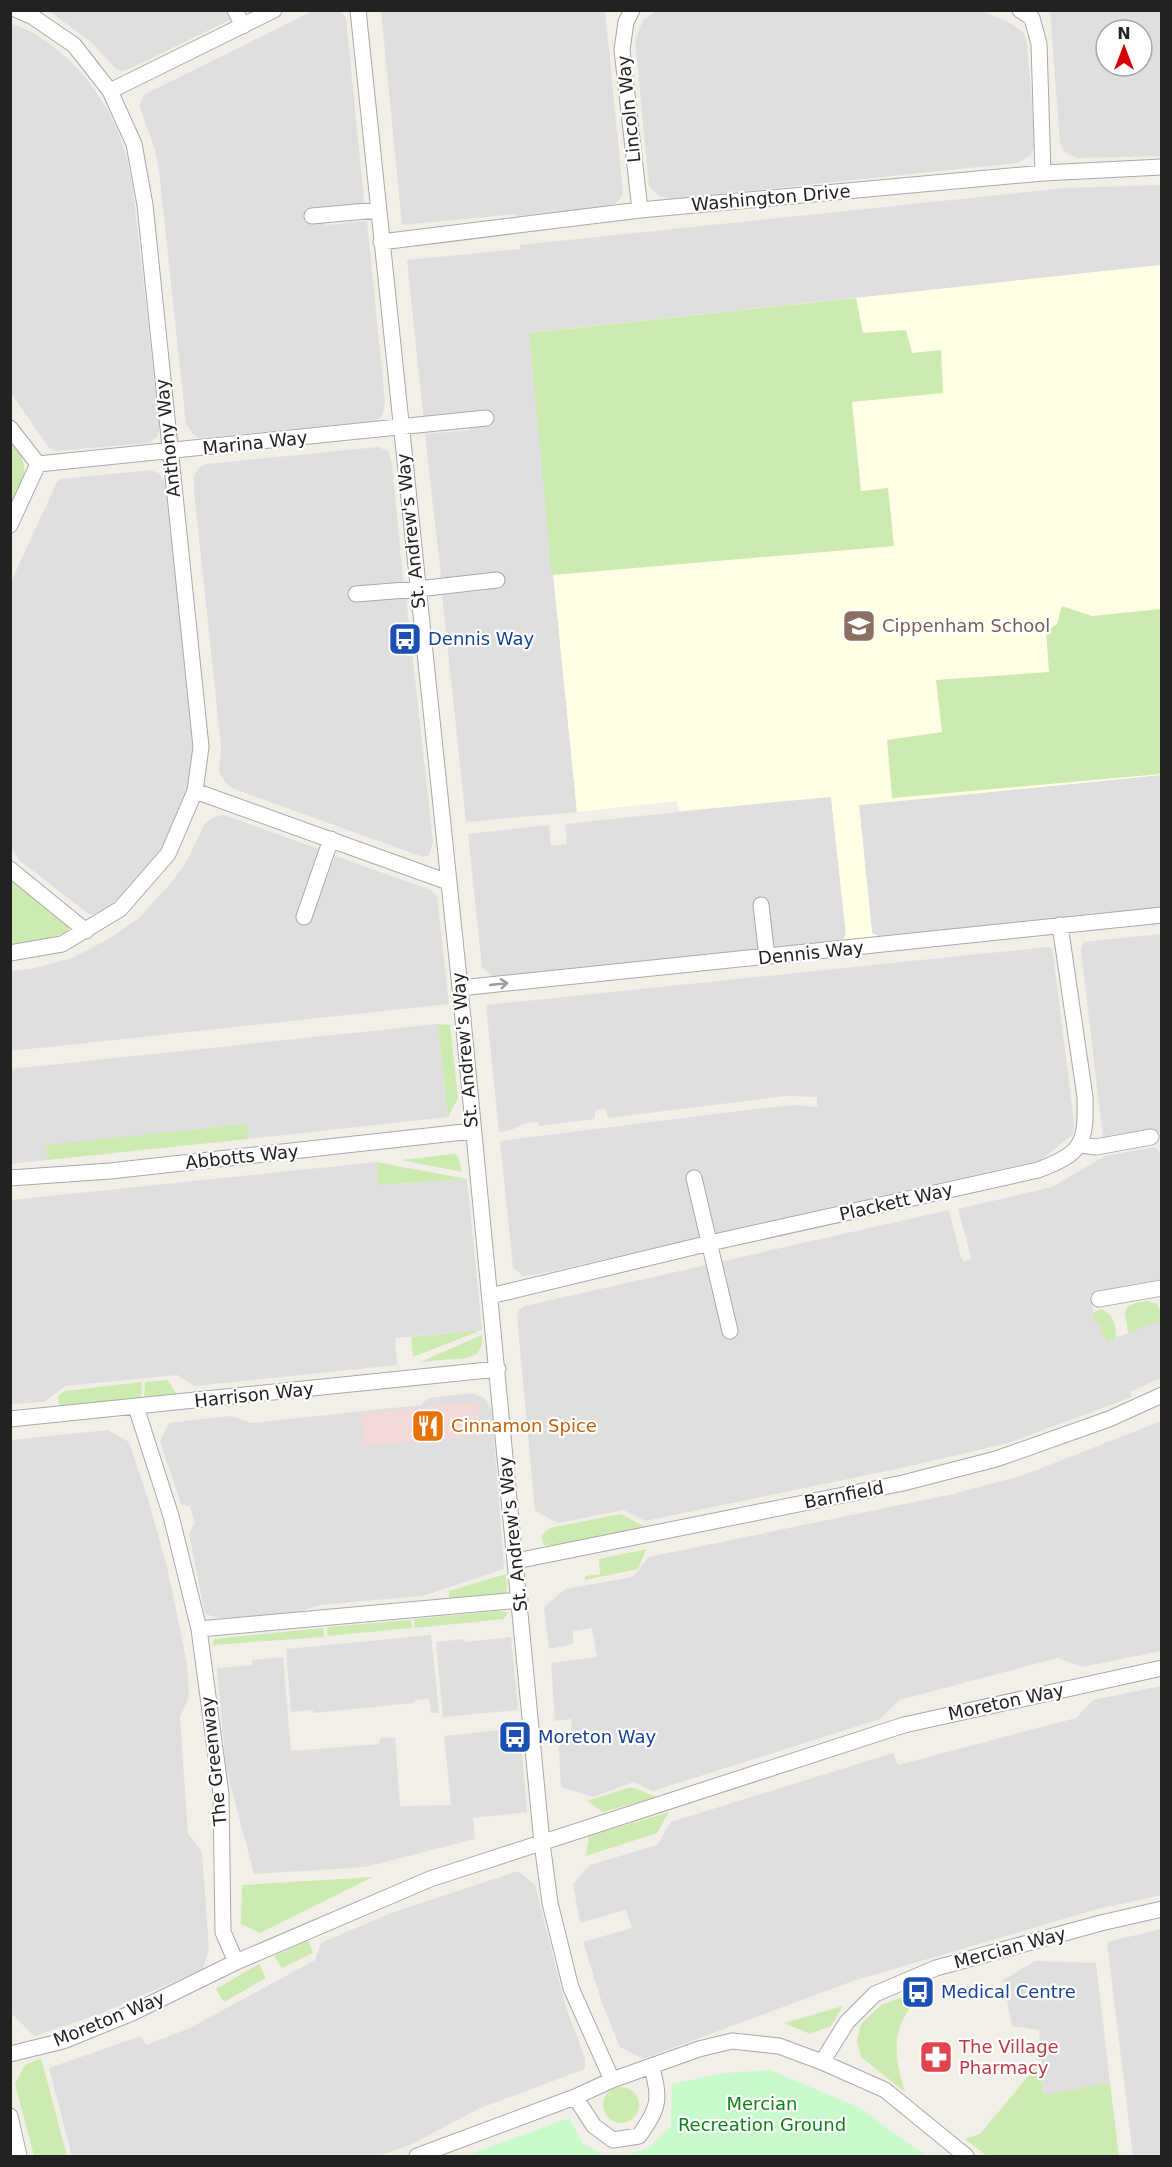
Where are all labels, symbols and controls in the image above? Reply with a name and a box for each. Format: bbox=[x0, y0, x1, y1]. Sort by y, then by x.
north arrow bbox=[1094, 18, 1154, 78]
text: N bbox=[1117, 24, 1131, 43]
street label: Lincoln Way bbox=[612, 54, 645, 164]
street label: Washington Drive bbox=[691, 180, 851, 215]
street label: Anthony Way bbox=[151, 377, 184, 498]
street label: Marina Way bbox=[201, 427, 309, 458]
street label: St. Andrew's Way bbox=[392, 452, 429, 610]
school or university icon: Cippenham School bbox=[841, 608, 877, 644]
place label: Cippenham School bbox=[882, 615, 1050, 636]
bus stop icon: Dennis Way bbox=[387, 621, 423, 657]
place label: Dennis Way bbox=[428, 628, 535, 649]
street label: Dennis Way bbox=[757, 936, 865, 968]
street label: St. Andrew's Way bbox=[447, 971, 482, 1129]
one-way arrow bbox=[489, 978, 509, 989]
street label: Abbotts Way bbox=[184, 1140, 300, 1173]
street label: Plackett Way bbox=[837, 1178, 955, 1225]
street label: Harrison Way bbox=[193, 1378, 315, 1411]
restaurant icon: Cinnamon Spice bbox=[410, 1408, 446, 1444]
place label: Cinnamon Spice bbox=[451, 1415, 597, 1436]
street label: St. Andrew's Way bbox=[494, 1455, 531, 1613]
street label: Barnfield bbox=[802, 1477, 886, 1513]
street label: Moreton Way bbox=[946, 1679, 1066, 1724]
street label: The Greenway bbox=[196, 1695, 231, 1828]
bus stop icon: Moreton Way bbox=[497, 1719, 533, 1755]
place label: Moreton Way bbox=[538, 1726, 656, 1747]
street label: Mercian Way bbox=[952, 1922, 1068, 1973]
bus stop icon: Medical Centre bbox=[900, 1974, 936, 2010]
place label: Medical Centre bbox=[941, 1981, 1076, 2002]
street label: Moreton Way bbox=[50, 1987, 168, 2050]
place label: The Village Pharmacy bbox=[958, 2036, 1059, 2078]
pharmacy icon: The Village Pharmacy bbox=[918, 2039, 954, 2075]
park label: Mercian Recreation Ground bbox=[678, 2093, 846, 2135]

